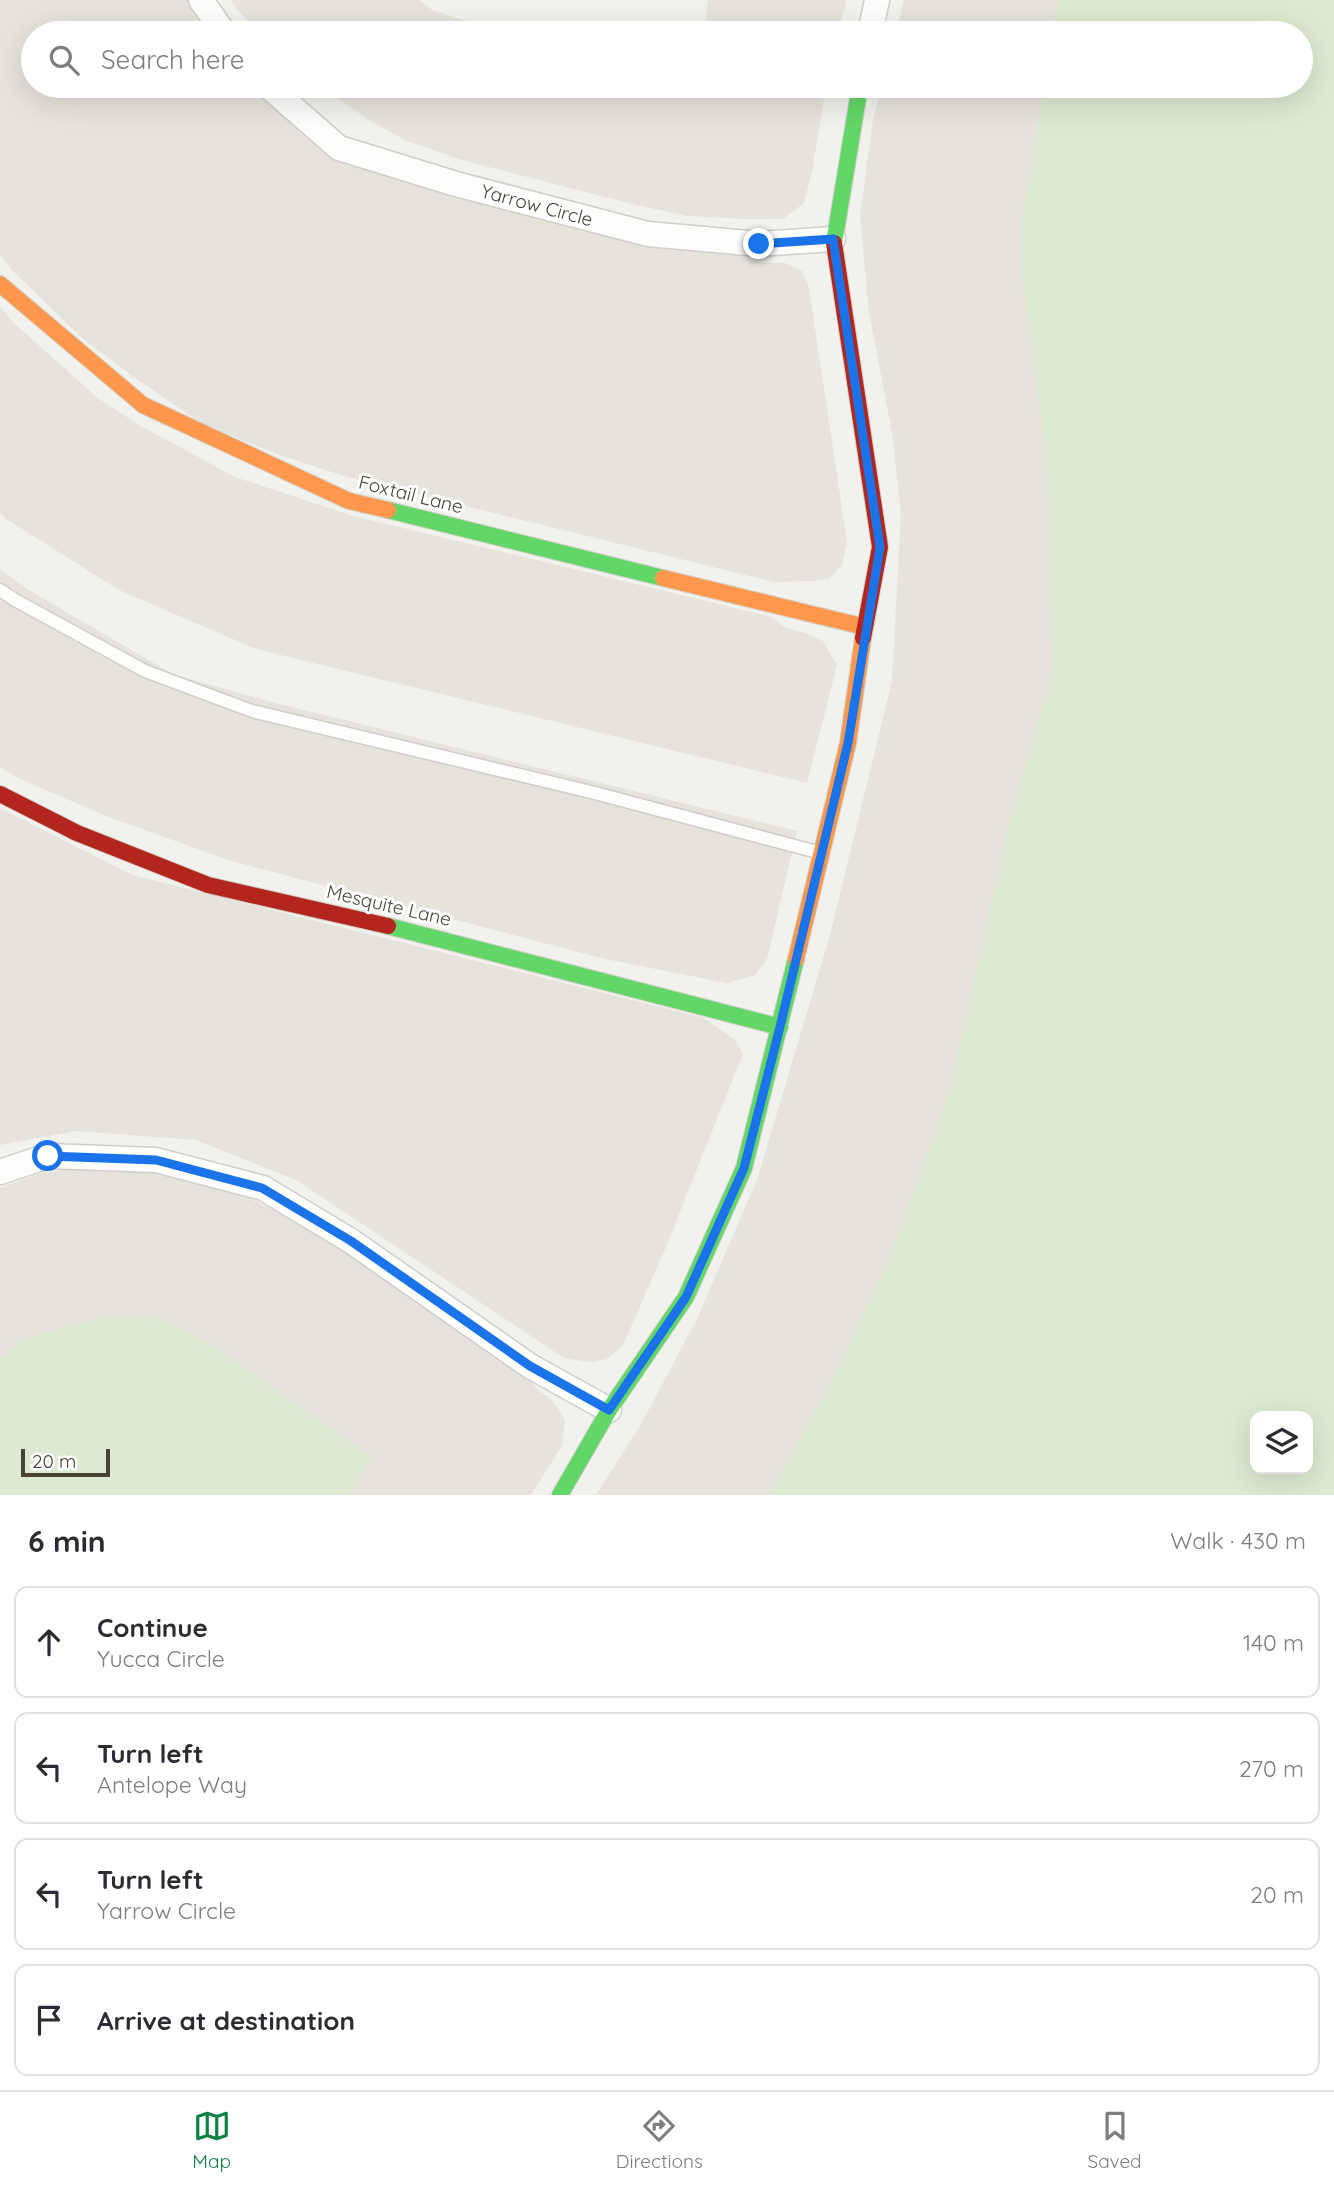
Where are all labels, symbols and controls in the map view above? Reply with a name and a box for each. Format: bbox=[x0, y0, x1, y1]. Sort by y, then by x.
search box bbox=[21, 21, 1313, 98]
icon: search bbox=[45, 41, 83, 79]
text: Search here bbox=[101, 43, 245, 76]
street label: Yarrow Circle bbox=[478, 179, 596, 231]
route end bbox=[743, 228, 774, 259]
street label: Foxtail Lane bbox=[356, 469, 466, 519]
street label: Mesquite Lane bbox=[324, 879, 454, 931]
route start bbox=[32, 1140, 63, 1171]
map controls bbox=[1250, 1411, 1313, 1474]
button: layers bbox=[1250, 1411, 1313, 1474]
scale bar bbox=[21, 1446, 110, 1478]
text: 20 m bbox=[32, 1449, 76, 1473]
text: 6 min bbox=[28, 1522, 106, 1560]
text: Walk · 430 m bbox=[1170, 1526, 1306, 1555]
text: Continue bbox=[97, 1611, 208, 1644]
icon: ahead bbox=[30, 1623, 68, 1661]
text: 140 m bbox=[1243, 1628, 1304, 1657]
text: Yucca Circle bbox=[97, 1644, 225, 1673]
text: Turn left bbox=[97, 1737, 204, 1770]
icon: left bbox=[30, 1749, 68, 1787]
text: 270 m bbox=[1239, 1754, 1304, 1783]
text: Antelope Way bbox=[97, 1770, 247, 1799]
text: Turn left bbox=[97, 1863, 204, 1896]
icon: left bbox=[30, 1875, 68, 1913]
text: 20 m bbox=[1250, 1880, 1304, 1909]
text: Yarrow Circle bbox=[97, 1896, 236, 1925]
icon: arrive bbox=[30, 2001, 68, 2039]
text: Arrive at destination bbox=[97, 2004, 355, 2037]
tab: Map bbox=[192, 2107, 231, 2173]
tab: Directions bbox=[616, 2107, 703, 2173]
tab: Saved bbox=[1087, 2107, 1142, 2173]

